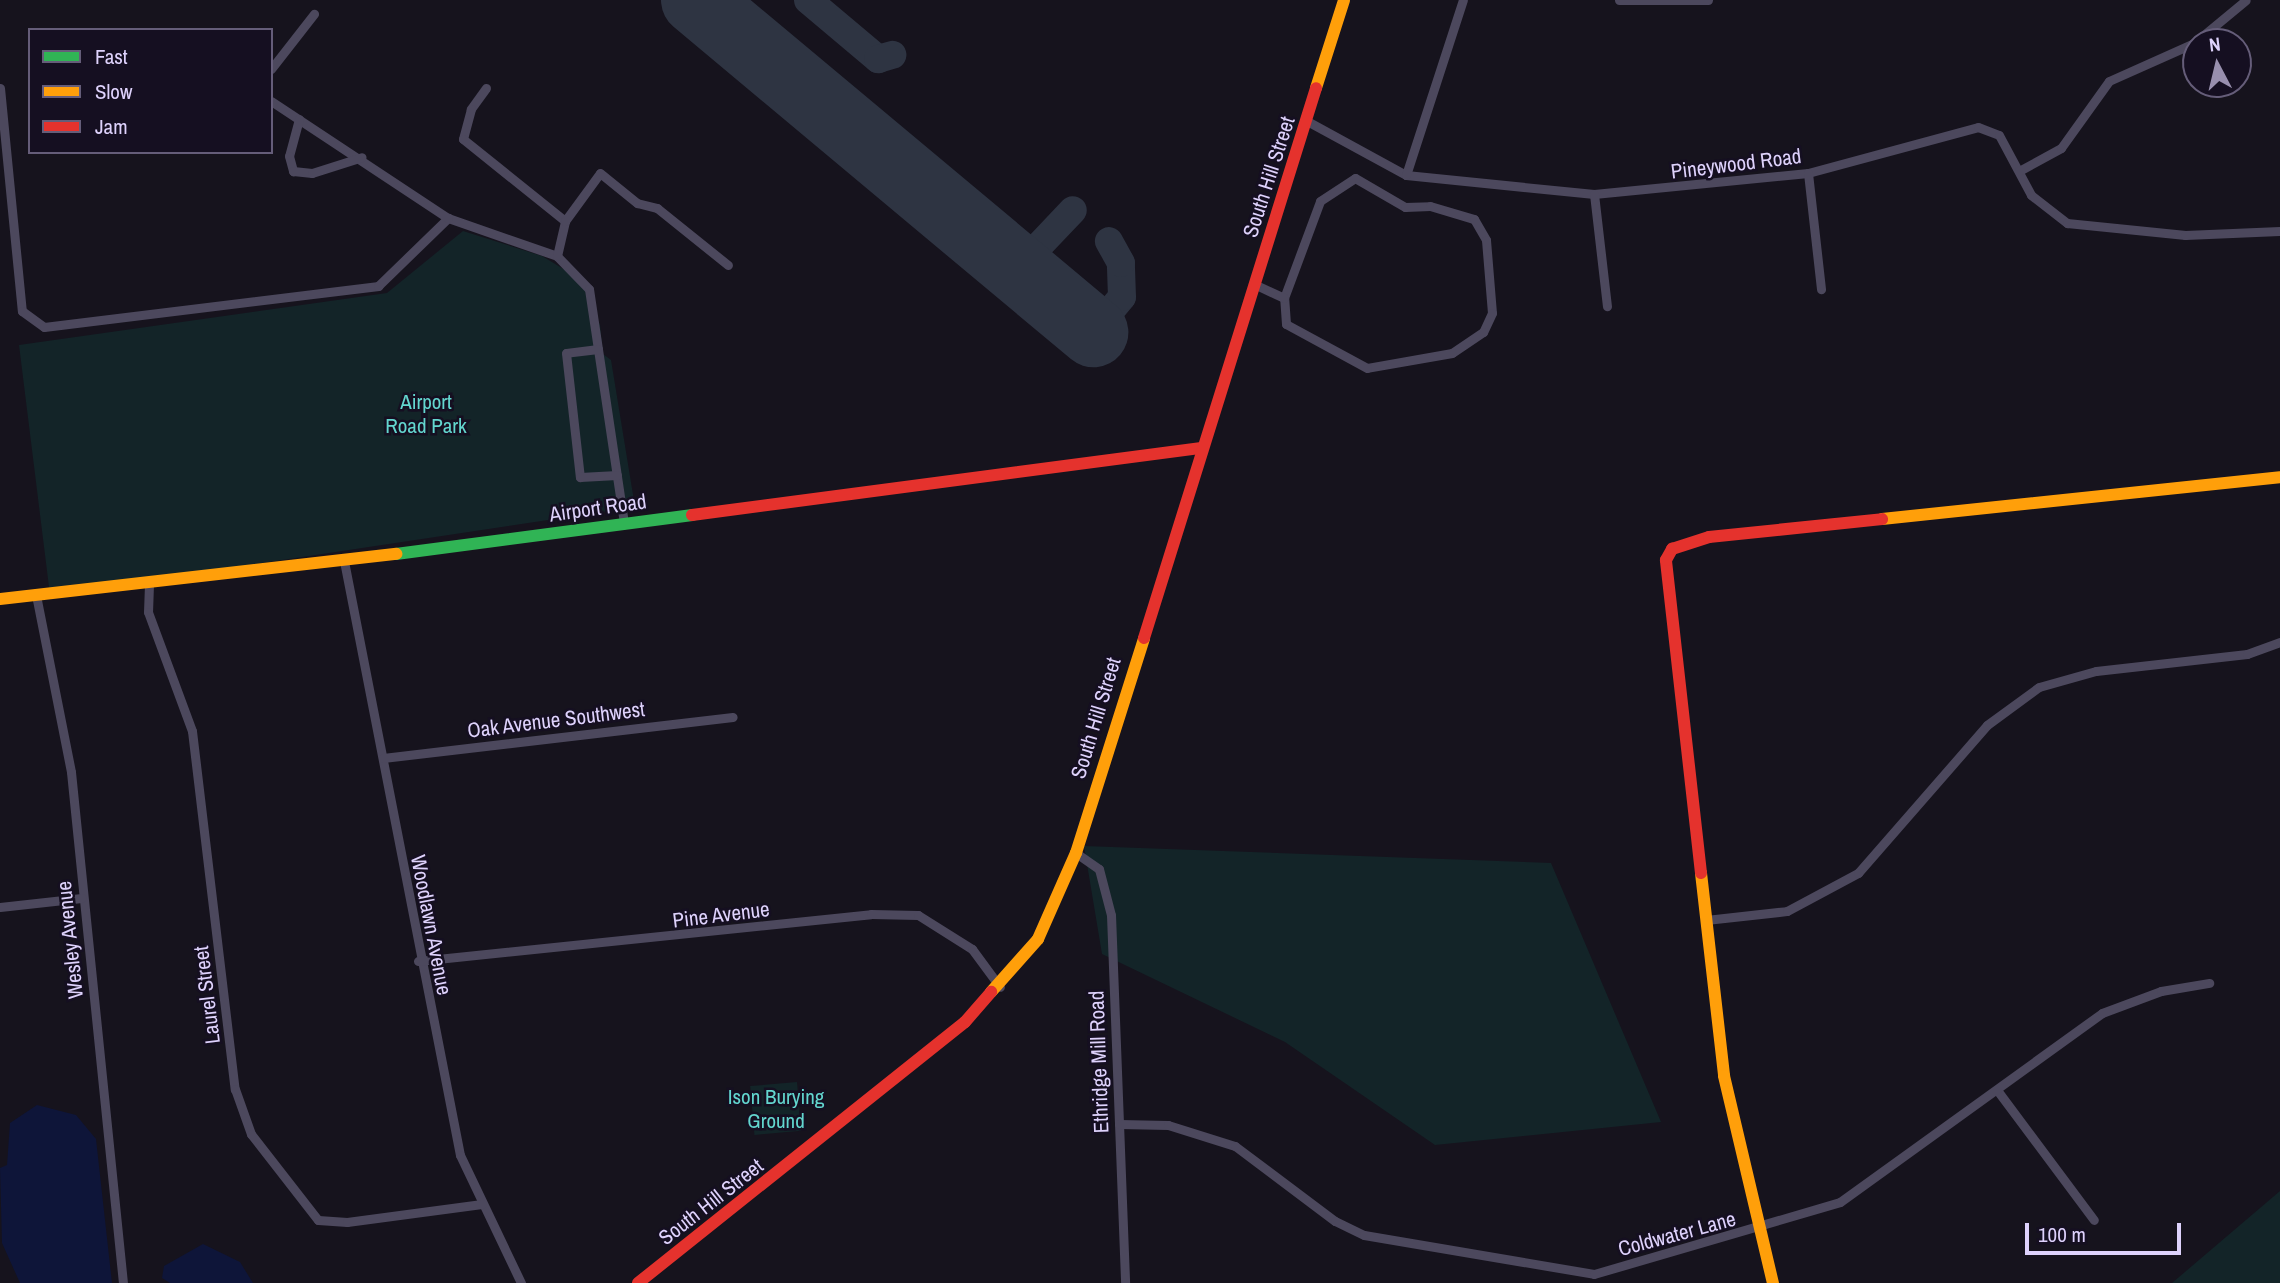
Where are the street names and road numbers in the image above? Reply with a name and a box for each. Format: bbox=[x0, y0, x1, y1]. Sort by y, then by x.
street label: South Hill Street bbox=[1238, 113, 1300, 241]
street label: Pineywood Road bbox=[1669, 144, 1803, 184]
street label: Airport Road bbox=[548, 489, 648, 527]
street label: South Hill Street bbox=[1066, 654, 1126, 782]
street label: Oak Avenue Southwest bbox=[465, 697, 647, 743]
street label: Woodlawn Avenue bbox=[405, 852, 457, 998]
street label: Wesley Avenue bbox=[51, 879, 89, 1001]
street label: Pine Avenue bbox=[671, 897, 771, 933]
street label: Laurel Street bbox=[188, 945, 226, 1045]
street label: Ethridge Mill Road bbox=[1084, 990, 1114, 1134]
street label: South Hill Street bbox=[654, 1153, 768, 1251]
street label: Coldwater Lane bbox=[1615, 1206, 1739, 1262]

